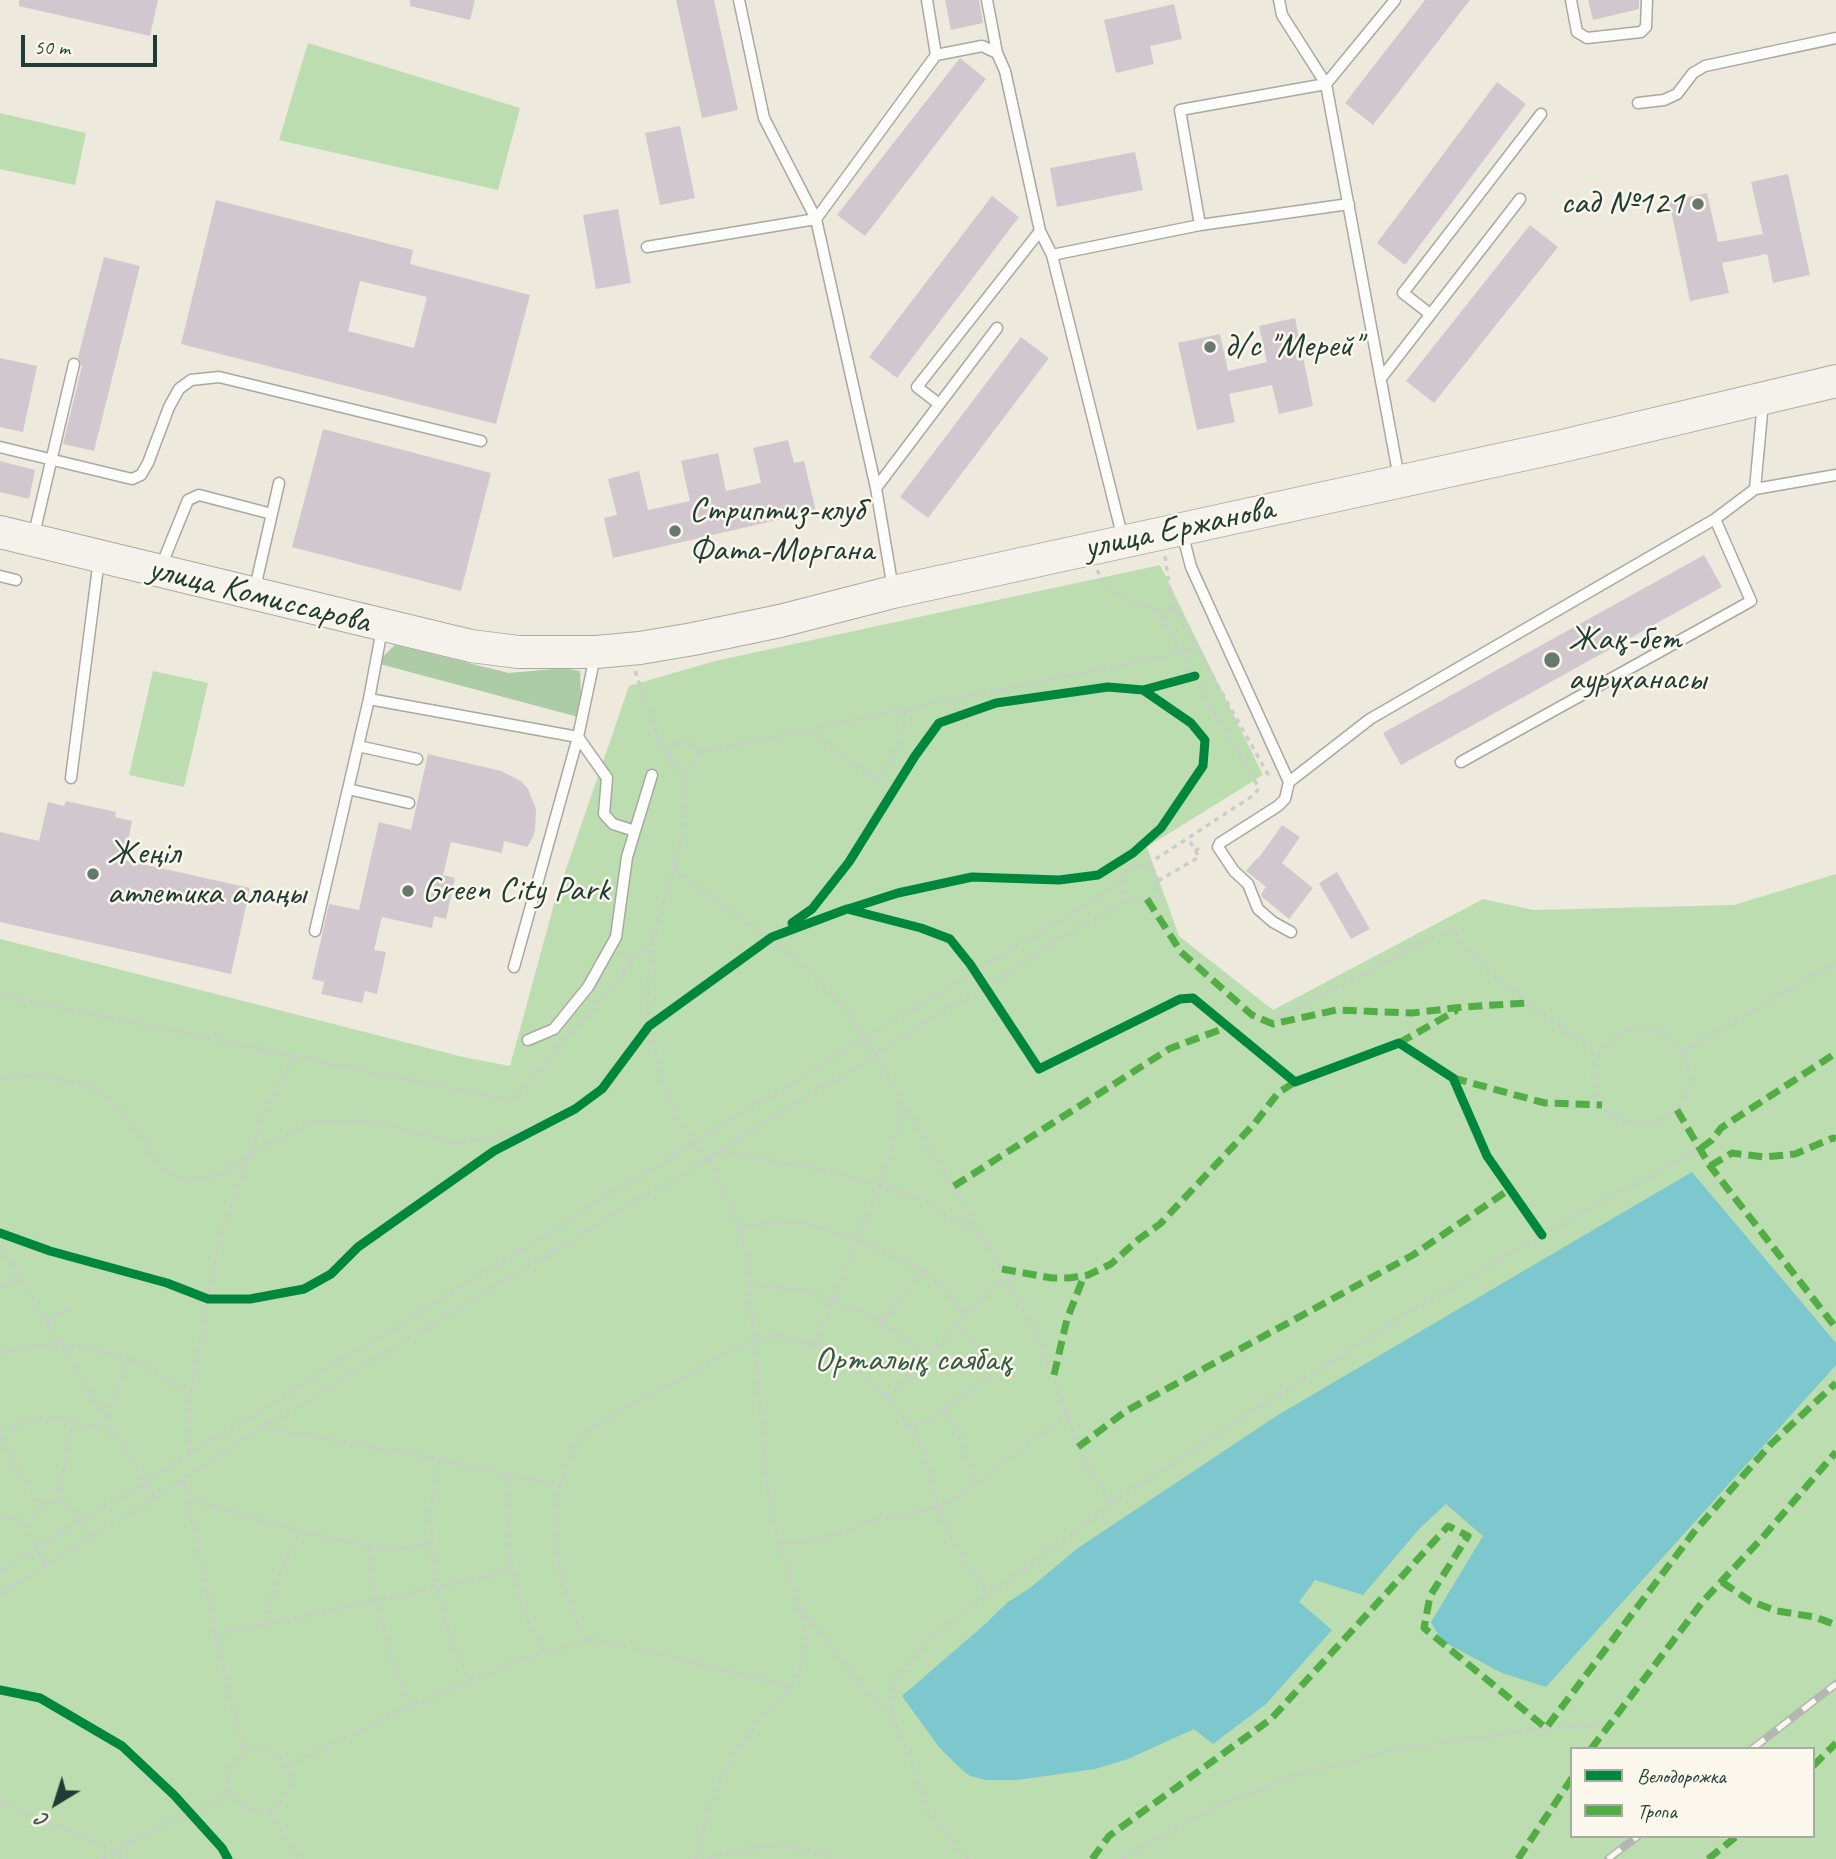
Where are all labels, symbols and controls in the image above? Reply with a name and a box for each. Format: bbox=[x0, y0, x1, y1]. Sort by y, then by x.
scale bar bbox=[24, 21, 161, 65]
text: 50 m bbox=[34, 34, 70, 60]
place label: сад №121 bbox=[1561, 183, 1684, 225]
marker: сад №121 bbox=[1690, 196, 1706, 212]
place label: д/с "Мерей" bbox=[1224, 326, 1361, 368]
marker: д/с "Мерей" bbox=[1202, 339, 1218, 355]
street label: улица Ержанова bbox=[1080, 488, 1278, 570]
place label: Стриптиз-клуб Фата-Моргана bbox=[689, 490, 874, 572]
marker: Стриптиз-клуб Фата-Моргана bbox=[667, 523, 683, 539]
street label: улица Комиссарова bbox=[144, 548, 374, 644]
place label: Жақ-бет ауруханасы bbox=[1568, 619, 1706, 701]
marker: Жақ-бет ауруханасы bbox=[1542, 650, 1562, 670]
place label: Жеңіл атлетика алаңы bbox=[107, 833, 306, 915]
marker: Жеңіл атлетика алаңы bbox=[85, 866, 101, 882]
place label: Green City Park bbox=[422, 870, 609, 912]
marker: Green City Park bbox=[400, 883, 416, 899]
park label: Орталық саябақ bbox=[814, 1340, 1012, 1382]
legend bbox=[1570, 1747, 1815, 1838]
text: Велодорожка bbox=[1637, 1763, 1726, 1789]
north arrow bbox=[21, 1768, 91, 1838]
text: Тропа bbox=[1637, 1798, 1677, 1824]
text: С bbox=[32, 1807, 54, 1832]

